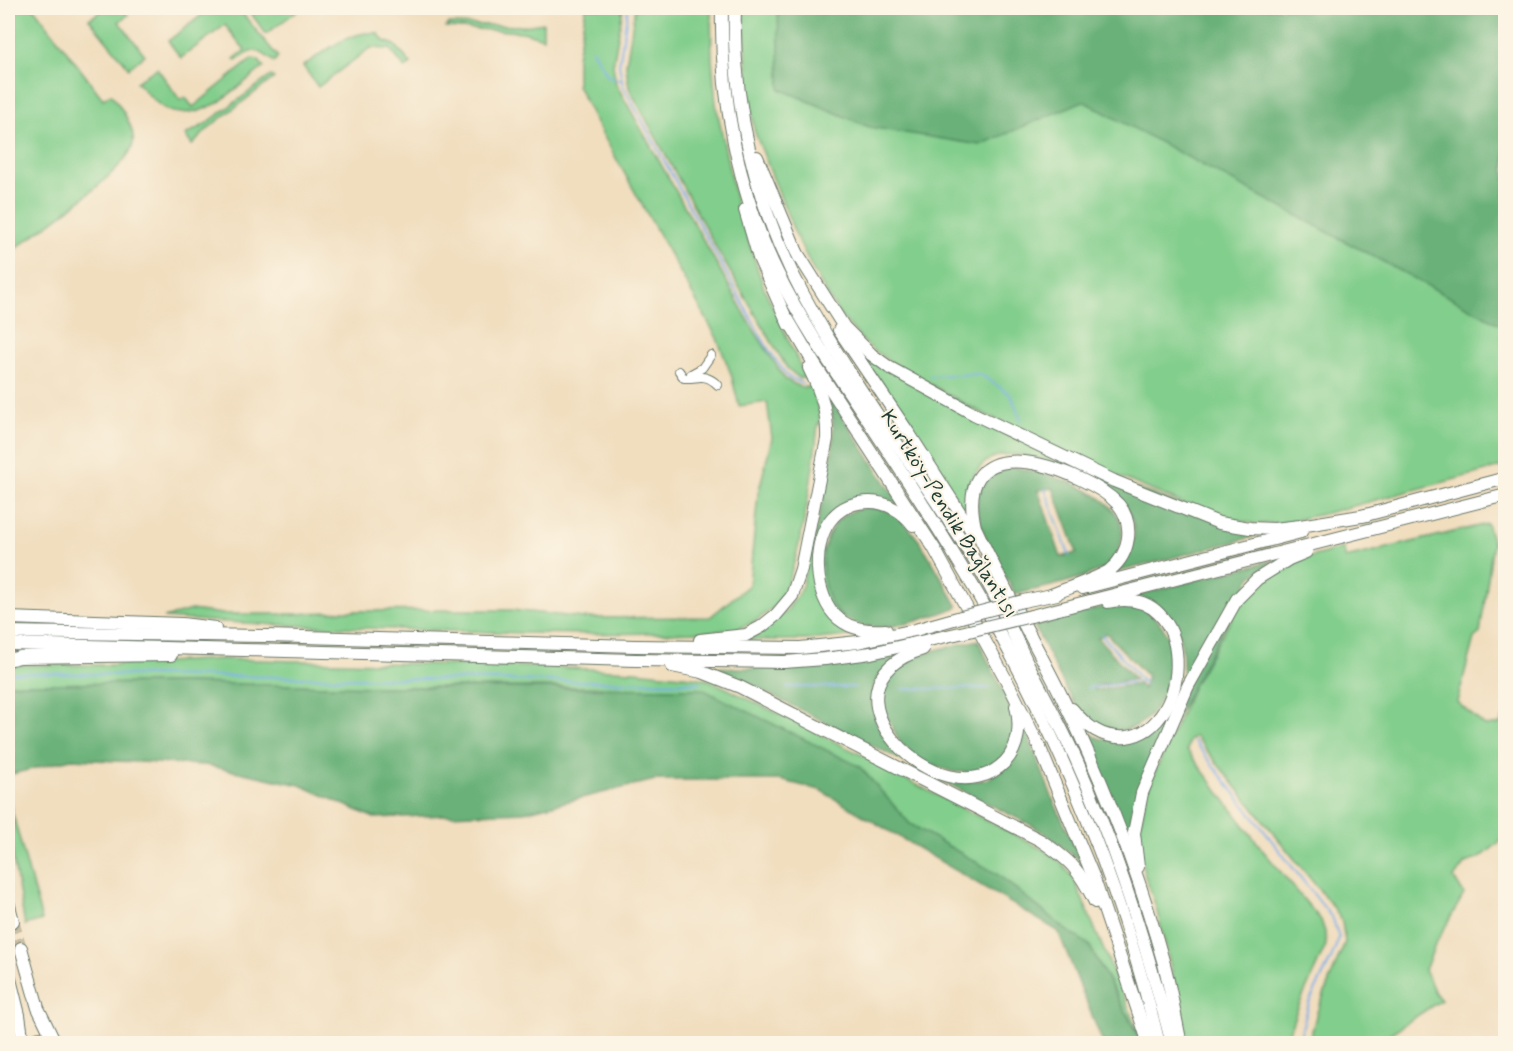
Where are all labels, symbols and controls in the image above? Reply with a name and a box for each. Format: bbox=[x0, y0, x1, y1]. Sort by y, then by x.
street label: Kurtköy-Pendik Bağlantısı bbox=[873, 405, 1025, 623]

